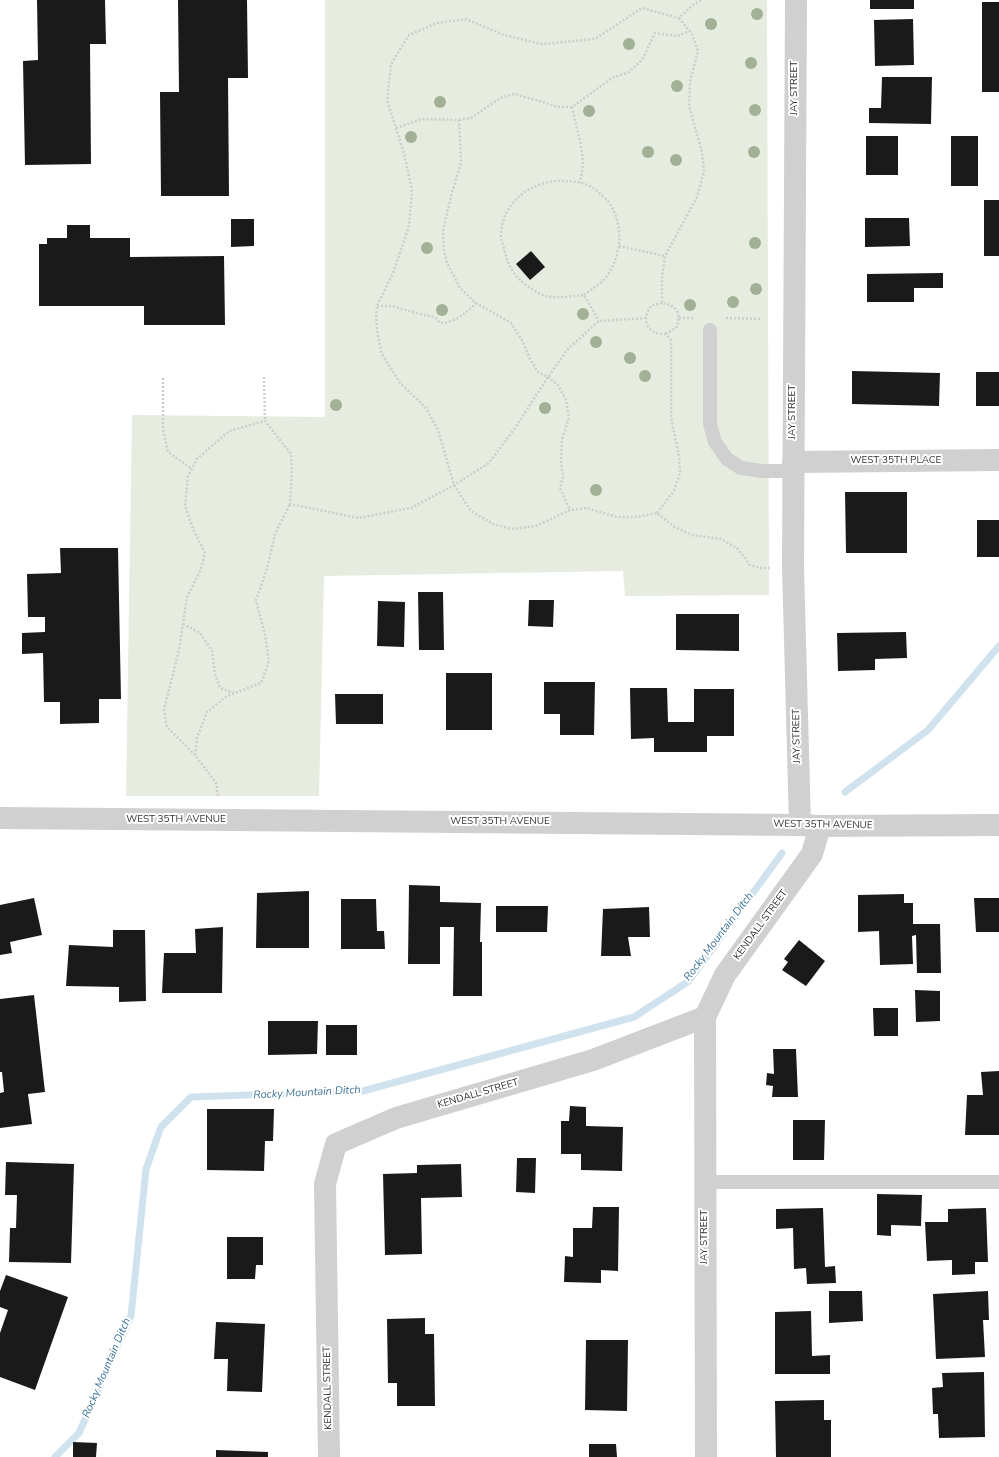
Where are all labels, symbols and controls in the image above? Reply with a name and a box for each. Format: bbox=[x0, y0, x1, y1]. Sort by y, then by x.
street label: JAY STREET bbox=[789, 61, 801, 115]
street label: JAY STREET bbox=[787, 385, 799, 439]
street label: WEST 35TH PLACE bbox=[851, 455, 941, 467]
street label: JAY STREET bbox=[791, 709, 803, 763]
street label: WEST 35TH AVENUE bbox=[126, 814, 226, 826]
street label: WEST 35TH AVENUE bbox=[450, 816, 550, 828]
street label: WEST 35TH AVENUE bbox=[773, 818, 873, 832]
street label: KENDALL STREET bbox=[732, 888, 790, 962]
water label: Rocky Mountain Ditch bbox=[681, 890, 757, 984]
street label: KENDALL STREET bbox=[436, 1077, 520, 1111]
water label: Rocky Mountain Ditch bbox=[253, 1084, 361, 1102]
street label: JAY STREET bbox=[699, 1210, 711, 1264]
water label: Rocky Mountain Ditch bbox=[80, 1316, 134, 1420]
street label: KENDALL STREET bbox=[321, 1346, 335, 1430]

